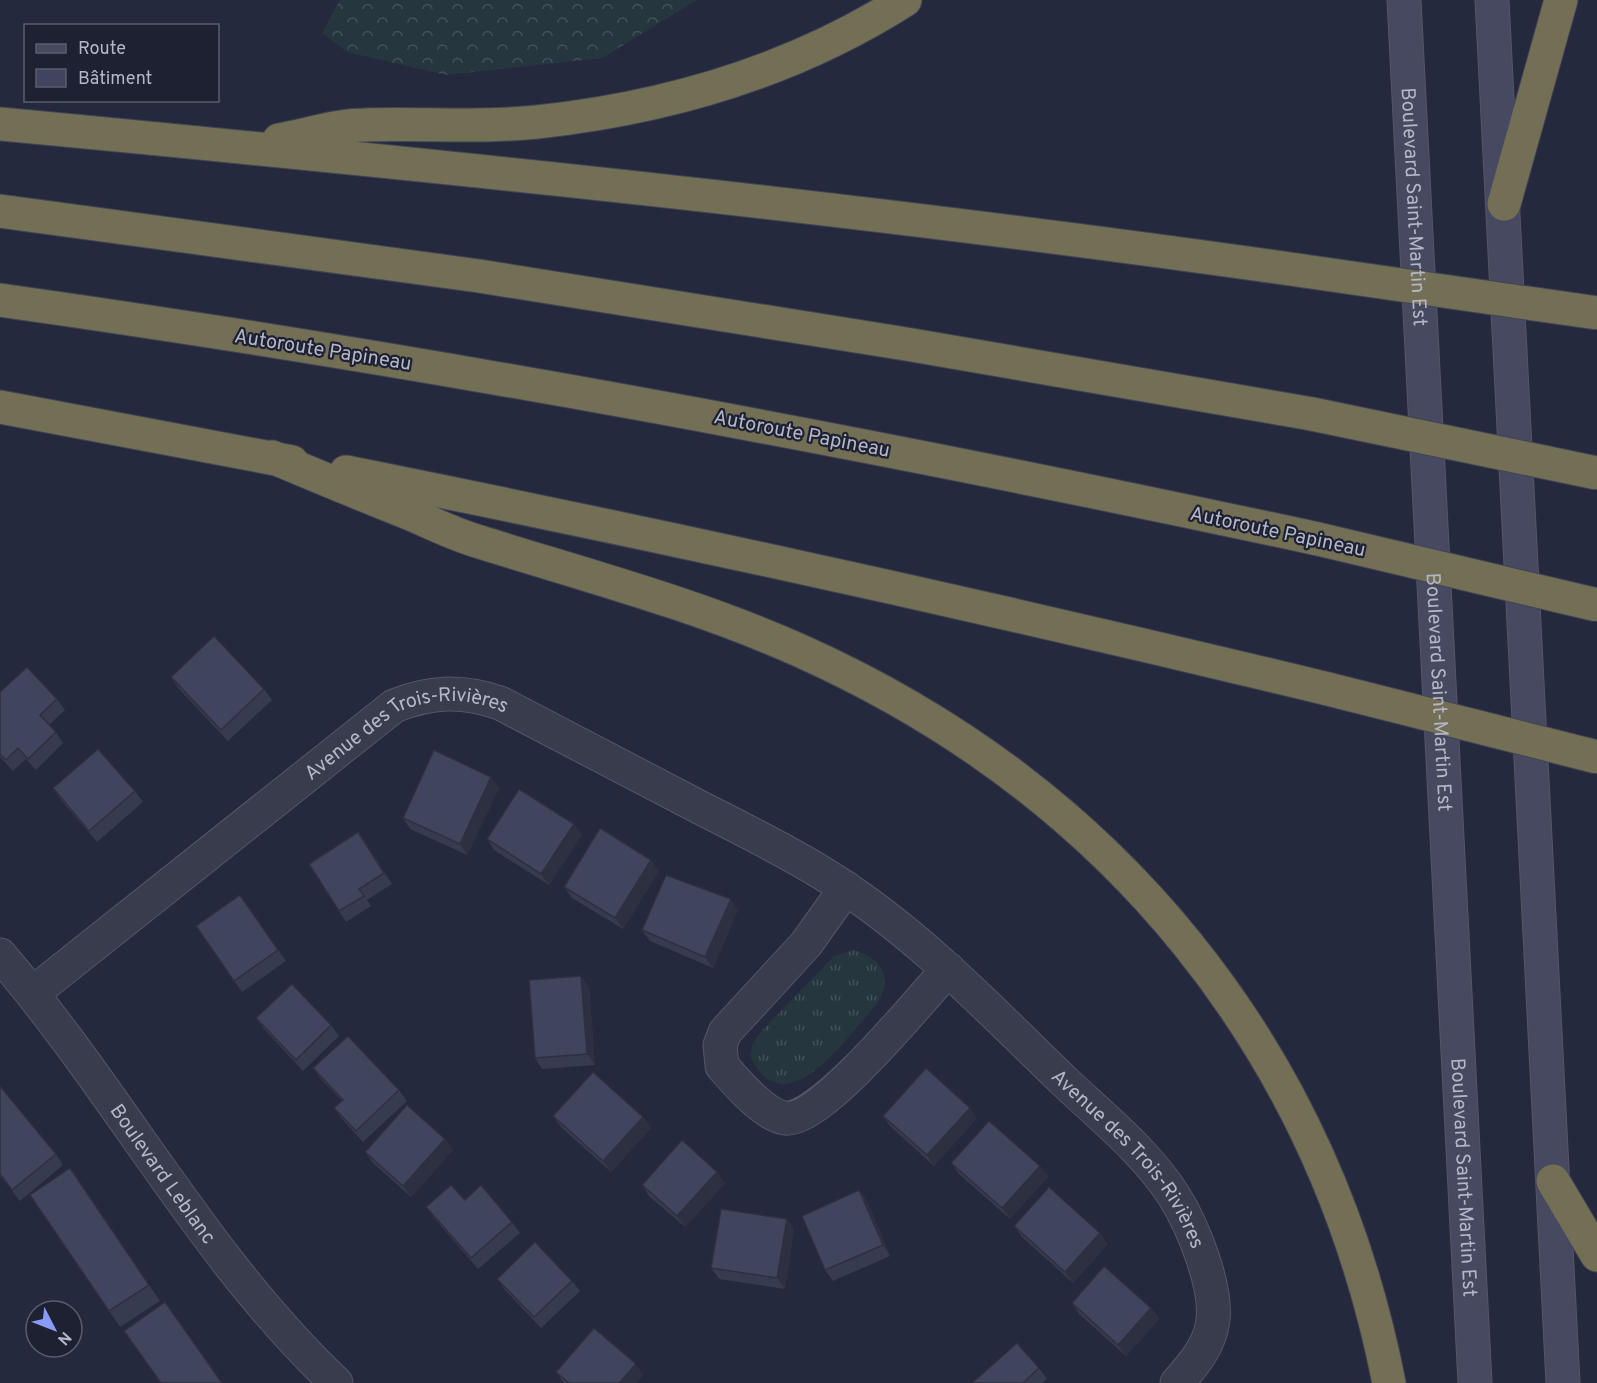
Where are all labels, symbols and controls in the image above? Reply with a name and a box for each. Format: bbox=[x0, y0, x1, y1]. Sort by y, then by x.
legend bbox=[24, 24, 219, 102]
text: Route bbox=[78, 38, 126, 61]
text: Bâtiment bbox=[78, 68, 152, 91]
street label: Boulevard Saint-Martin Est bbox=[1394, 87, 1432, 327]
street label: Autoroute Papineau bbox=[232, 324, 413, 378]
street label: Autoroute Papineau bbox=[711, 405, 892, 465]
street label: Autoroute Papineau bbox=[1187, 502, 1368, 564]
street label: Boulevard Saint-Martin Est bbox=[1418, 572, 1457, 812]
street label: Avenue des Trois-Rivières bbox=[300, 683, 513, 787]
street label: Boulevard Saint-Martin Est bbox=[1443, 1057, 1482, 1298]
street label: Avenue des Trois-Rivières bbox=[1045, 1065, 1209, 1253]
street label: Boulevard Leblanc bbox=[103, 1100, 221, 1250]
north arrow bbox=[24, 1299, 84, 1359]
text: N bbox=[52, 1327, 75, 1349]

